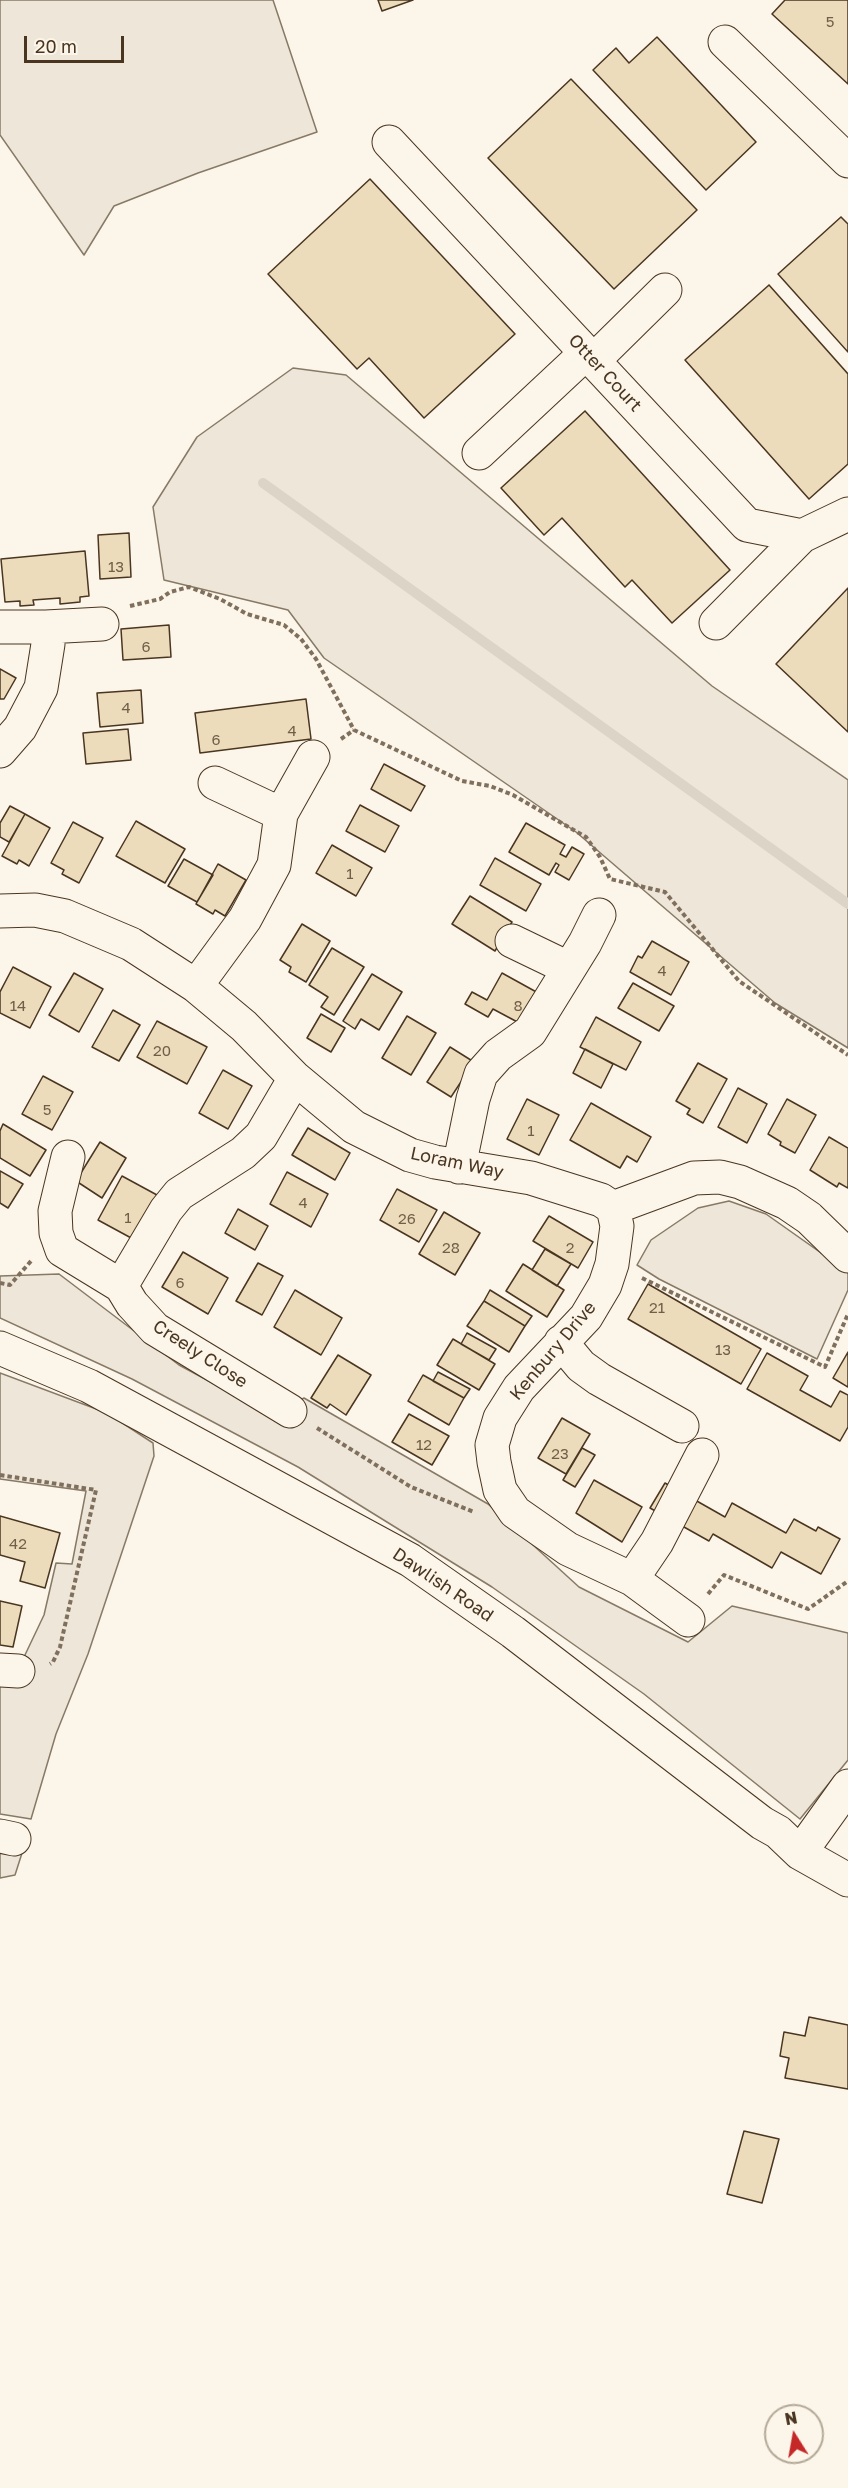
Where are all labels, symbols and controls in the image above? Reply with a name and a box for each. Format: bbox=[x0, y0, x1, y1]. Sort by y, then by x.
house number: 5 bbox=[826, 13, 834, 31]
scale bar bbox=[27, 24, 128, 62]
text: 20 m bbox=[35, 35, 77, 57]
street label: Otter Court bbox=[564, 330, 646, 416]
house number: 13 bbox=[108, 558, 124, 576]
house number: 6 bbox=[141, 638, 151, 656]
house number: 4 bbox=[121, 699, 131, 717]
house number: 4 bbox=[287, 722, 297, 740]
house number: 6 bbox=[211, 731, 221, 749]
house number: 1 bbox=[346, 865, 354, 883]
house number: 4 bbox=[657, 962, 667, 980]
house number: 14 bbox=[10, 997, 26, 1015]
house number: 8 bbox=[513, 997, 523, 1015]
house number: 20 bbox=[153, 1042, 171, 1060]
house number: 5 bbox=[43, 1101, 51, 1119]
house number: 1 bbox=[527, 1122, 535, 1140]
street label: Loram Way bbox=[408, 1143, 506, 1183]
house number: 4 bbox=[298, 1194, 308, 1212]
house number: 1 bbox=[124, 1209, 132, 1227]
house number: 26 bbox=[398, 1210, 416, 1228]
house number: 28 bbox=[442, 1239, 460, 1257]
house number: 2 bbox=[566, 1239, 574, 1257]
house number: 6 bbox=[175, 1274, 185, 1292]
street label: Kenbury Drive bbox=[505, 1297, 601, 1405]
house number: 21 bbox=[649, 1299, 665, 1317]
street label: Creely Close bbox=[149, 1315, 251, 1393]
house number: 13 bbox=[715, 1341, 731, 1359]
house number: 12 bbox=[416, 1436, 432, 1454]
house number: 23 bbox=[551, 1445, 569, 1463]
house number: 42 bbox=[9, 1535, 27, 1553]
street label: Dawlish Road bbox=[388, 1543, 498, 1627]
north arrow bbox=[764, 2404, 824, 2464]
text: N bbox=[783, 2407, 799, 2429]

